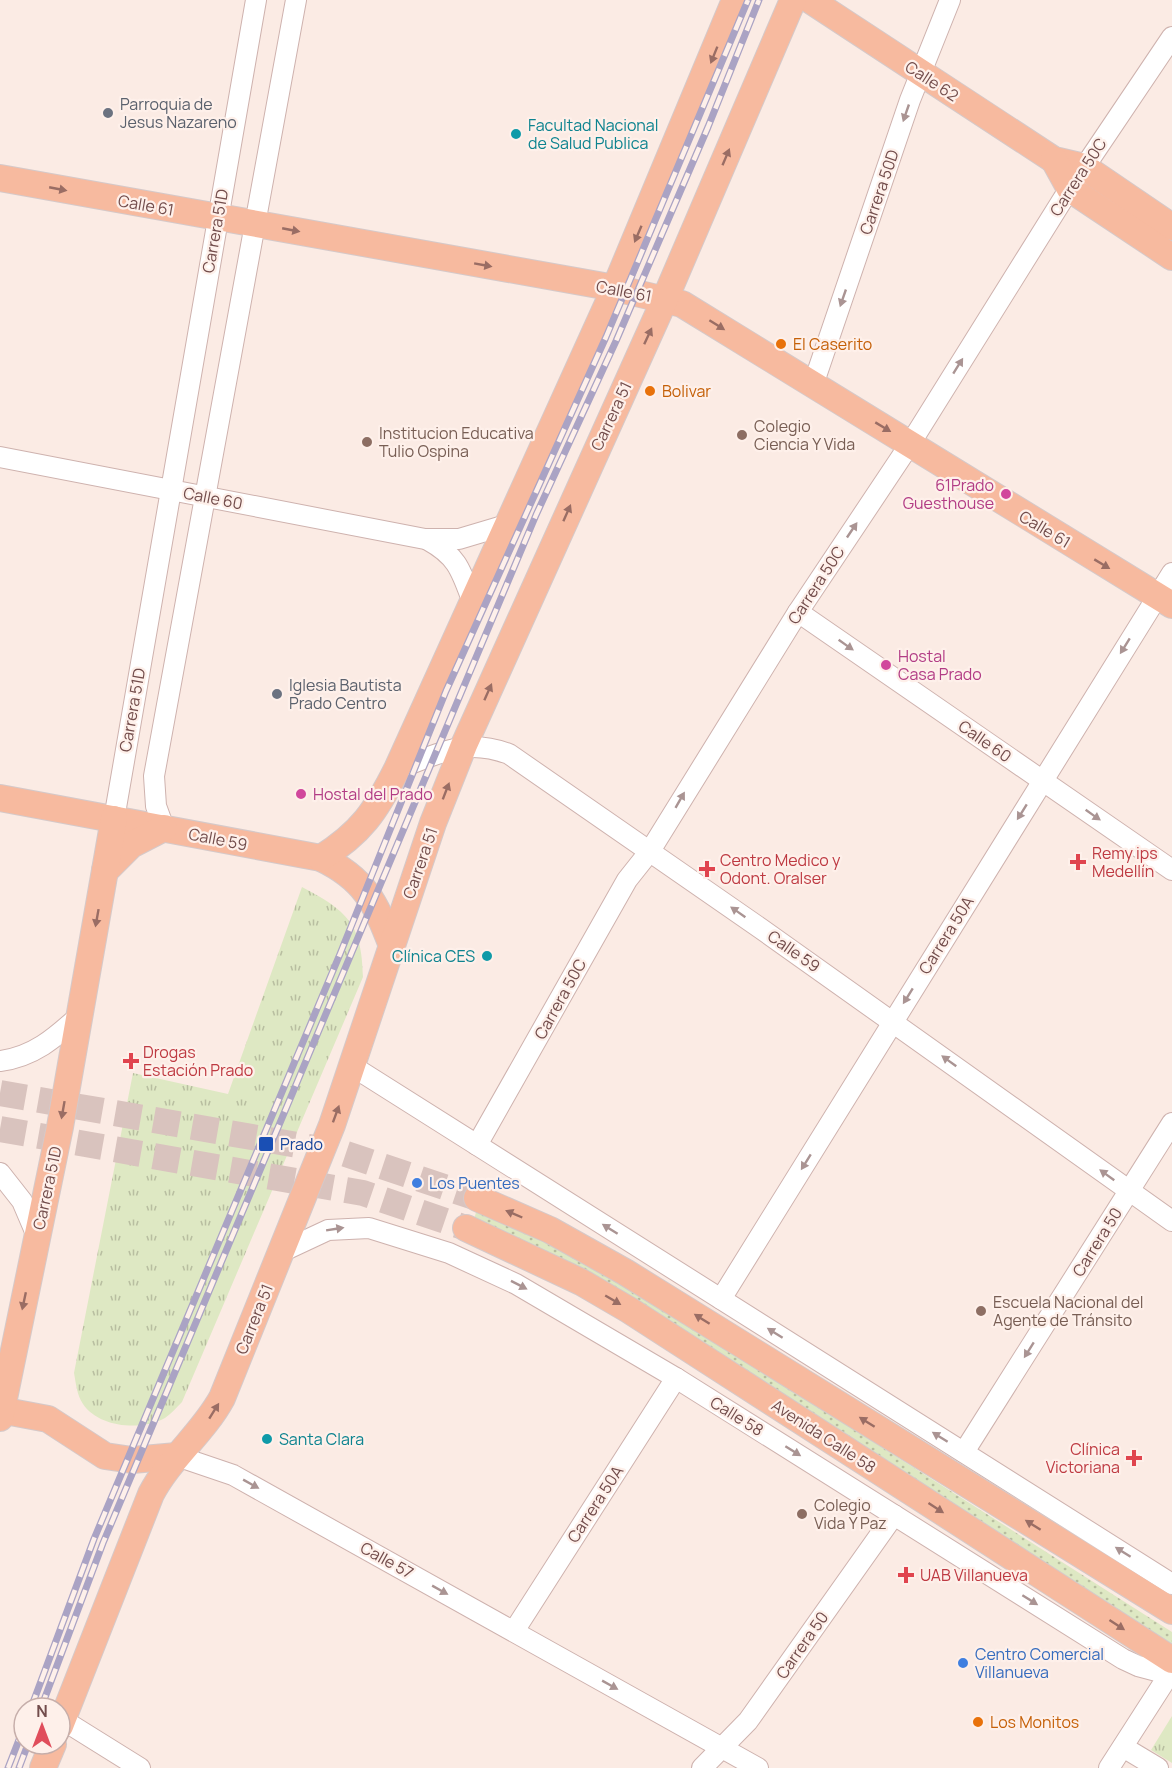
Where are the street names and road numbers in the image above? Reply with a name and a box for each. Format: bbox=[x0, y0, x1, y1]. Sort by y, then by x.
street label: Calle 62 bbox=[901, 56, 963, 106]
street label: Carrera 50C bbox=[1045, 134, 1111, 220]
street label: Carrera 50D bbox=[854, 146, 904, 237]
street label: Carrera 51D bbox=[197, 187, 233, 275]
street label: Calle 61 bbox=[116, 189, 176, 221]
street label: Calle 61 bbox=[594, 275, 654, 307]
street label: Carrera 51 bbox=[585, 378, 637, 454]
street label: Calle 60 bbox=[181, 481, 245, 515]
street label: Calle 61 bbox=[1015, 505, 1075, 553]
street label: Carrera 50C bbox=[783, 542, 849, 628]
street label: Carrera 51D bbox=[114, 666, 150, 754]
street label: Calle 60 bbox=[954, 715, 1016, 767]
street label: Calle 59 bbox=[187, 823, 249, 855]
street label: Carrera 51 bbox=[398, 824, 442, 902]
street label: Carrera 50A bbox=[913, 892, 979, 978]
street label: Calle 59 bbox=[763, 925, 825, 977]
street label: Carrera 50C bbox=[529, 955, 591, 1043]
street label: Carrera 51D bbox=[27, 1144, 67, 1232]
street label: Carrera 50 bbox=[1067, 1203, 1127, 1281]
street label: Carrera 51 bbox=[230, 1281, 278, 1357]
street label: Calle 58 bbox=[706, 1391, 768, 1441]
street label: Avenida Calle 58 bbox=[768, 1394, 880, 1478]
street label: Carrera 50A bbox=[562, 1461, 628, 1547]
street label: Calle 57 bbox=[356, 1536, 418, 1584]
street label: Carrera 50 bbox=[771, 1607, 833, 1683]

